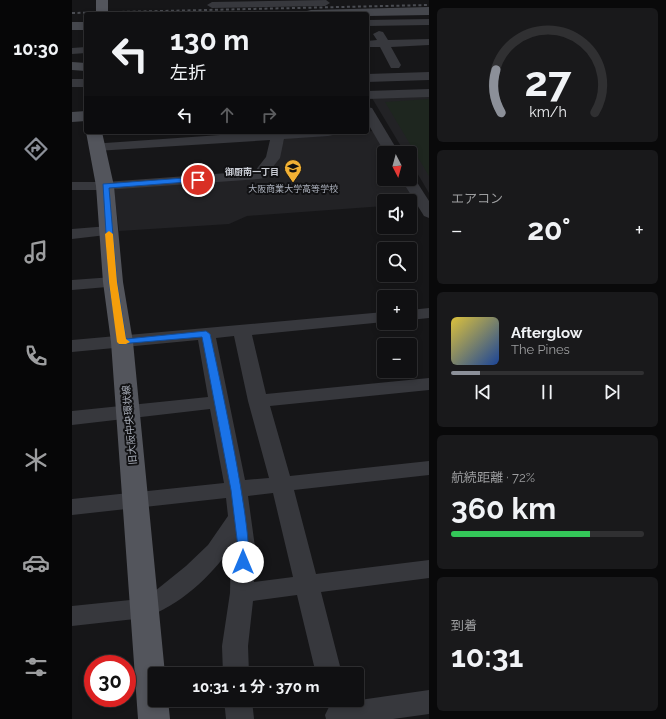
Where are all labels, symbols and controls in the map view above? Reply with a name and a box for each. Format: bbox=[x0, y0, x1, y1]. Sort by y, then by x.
text: 130 m bbox=[170, 24, 249, 57]
icon: left bbox=[104, 28, 156, 80]
text: 10:30 bbox=[13, 38, 59, 59]
text: 27 bbox=[524, 57, 572, 106]
text: 左折 bbox=[170, 62, 206, 83]
icon: left bbox=[174, 104, 196, 126]
icon: ahead bbox=[216, 104, 238, 126]
icon: right bbox=[258, 104, 280, 126]
text: km/h bbox=[529, 104, 566, 120]
icon: directions bbox=[22, 135, 50, 163]
north arrow bbox=[377, 146, 417, 186]
map controls bbox=[377, 146, 417, 378]
school or university icon: 大阪商業大学高等学校 bbox=[283, 158, 303, 183]
pin bbox=[181, 163, 215, 197]
district label: 御厨南一丁目 bbox=[225, 167, 279, 177]
icon: arrive bbox=[187, 169, 209, 191]
place label: 大阪商業大学高等学校 bbox=[248, 184, 338, 194]
text: エアコン bbox=[451, 191, 503, 206]
button: sound bbox=[377, 194, 417, 234]
text: 20° bbox=[527, 212, 571, 247]
text: − bbox=[451, 217, 463, 243]
text: + bbox=[635, 217, 644, 243]
icon: music bbox=[22, 238, 50, 266]
button: search bbox=[377, 242, 417, 282]
button: + bbox=[377, 290, 417, 330]
text: Afterglow bbox=[511, 324, 582, 342]
button: − bbox=[377, 338, 417, 378]
icon: phone bbox=[22, 342, 50, 370]
text: The Pines bbox=[511, 342, 570, 357]
icon: previous bbox=[472, 381, 494, 403]
icon: pause bbox=[536, 381, 558, 403]
icon: next bbox=[601, 381, 623, 403]
street label: 旧大阪中央環状線 bbox=[121, 385, 138, 465]
icon: climate bbox=[22, 446, 50, 474]
text: 航続距離 · 72% bbox=[451, 470, 535, 485]
text: 360 km bbox=[451, 491, 556, 526]
position arrow bbox=[222, 541, 264, 583]
icon: car bbox=[22, 549, 50, 577]
text: 到着 bbox=[451, 618, 477, 633]
text: 10:31 bbox=[451, 639, 523, 674]
icon: filters bbox=[22, 653, 50, 681]
speed limit sign: 30 bbox=[84, 655, 136, 707]
text: 10:31 · 1 分 · 370 m bbox=[193, 678, 319, 696]

